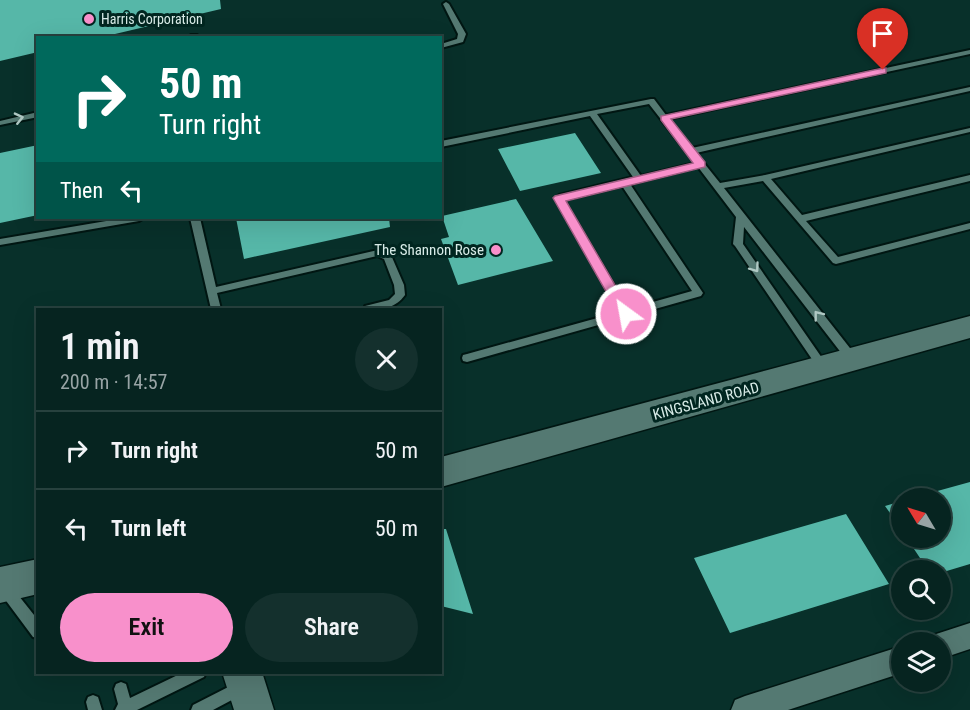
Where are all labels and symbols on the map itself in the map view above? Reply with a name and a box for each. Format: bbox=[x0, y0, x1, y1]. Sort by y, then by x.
pin bbox=[857, 8, 908, 70]
place label: Harris Corporation bbox=[101, 11, 203, 27]
marker: Harris Corporation bbox=[82, 12, 96, 26]
one-way arrow bbox=[14, 113, 24, 126]
place label: The Shannon Rose bbox=[374, 241, 484, 259]
marker: The Shannon Rose bbox=[489, 243, 503, 257]
one-way arrow bbox=[748, 262, 759, 273]
position arrow bbox=[594, 282, 658, 346]
one-way arrow bbox=[814, 310, 825, 321]
street label: KINGSLAND ROAD bbox=[651, 378, 761, 424]
north arrow bbox=[891, 488, 951, 548]

